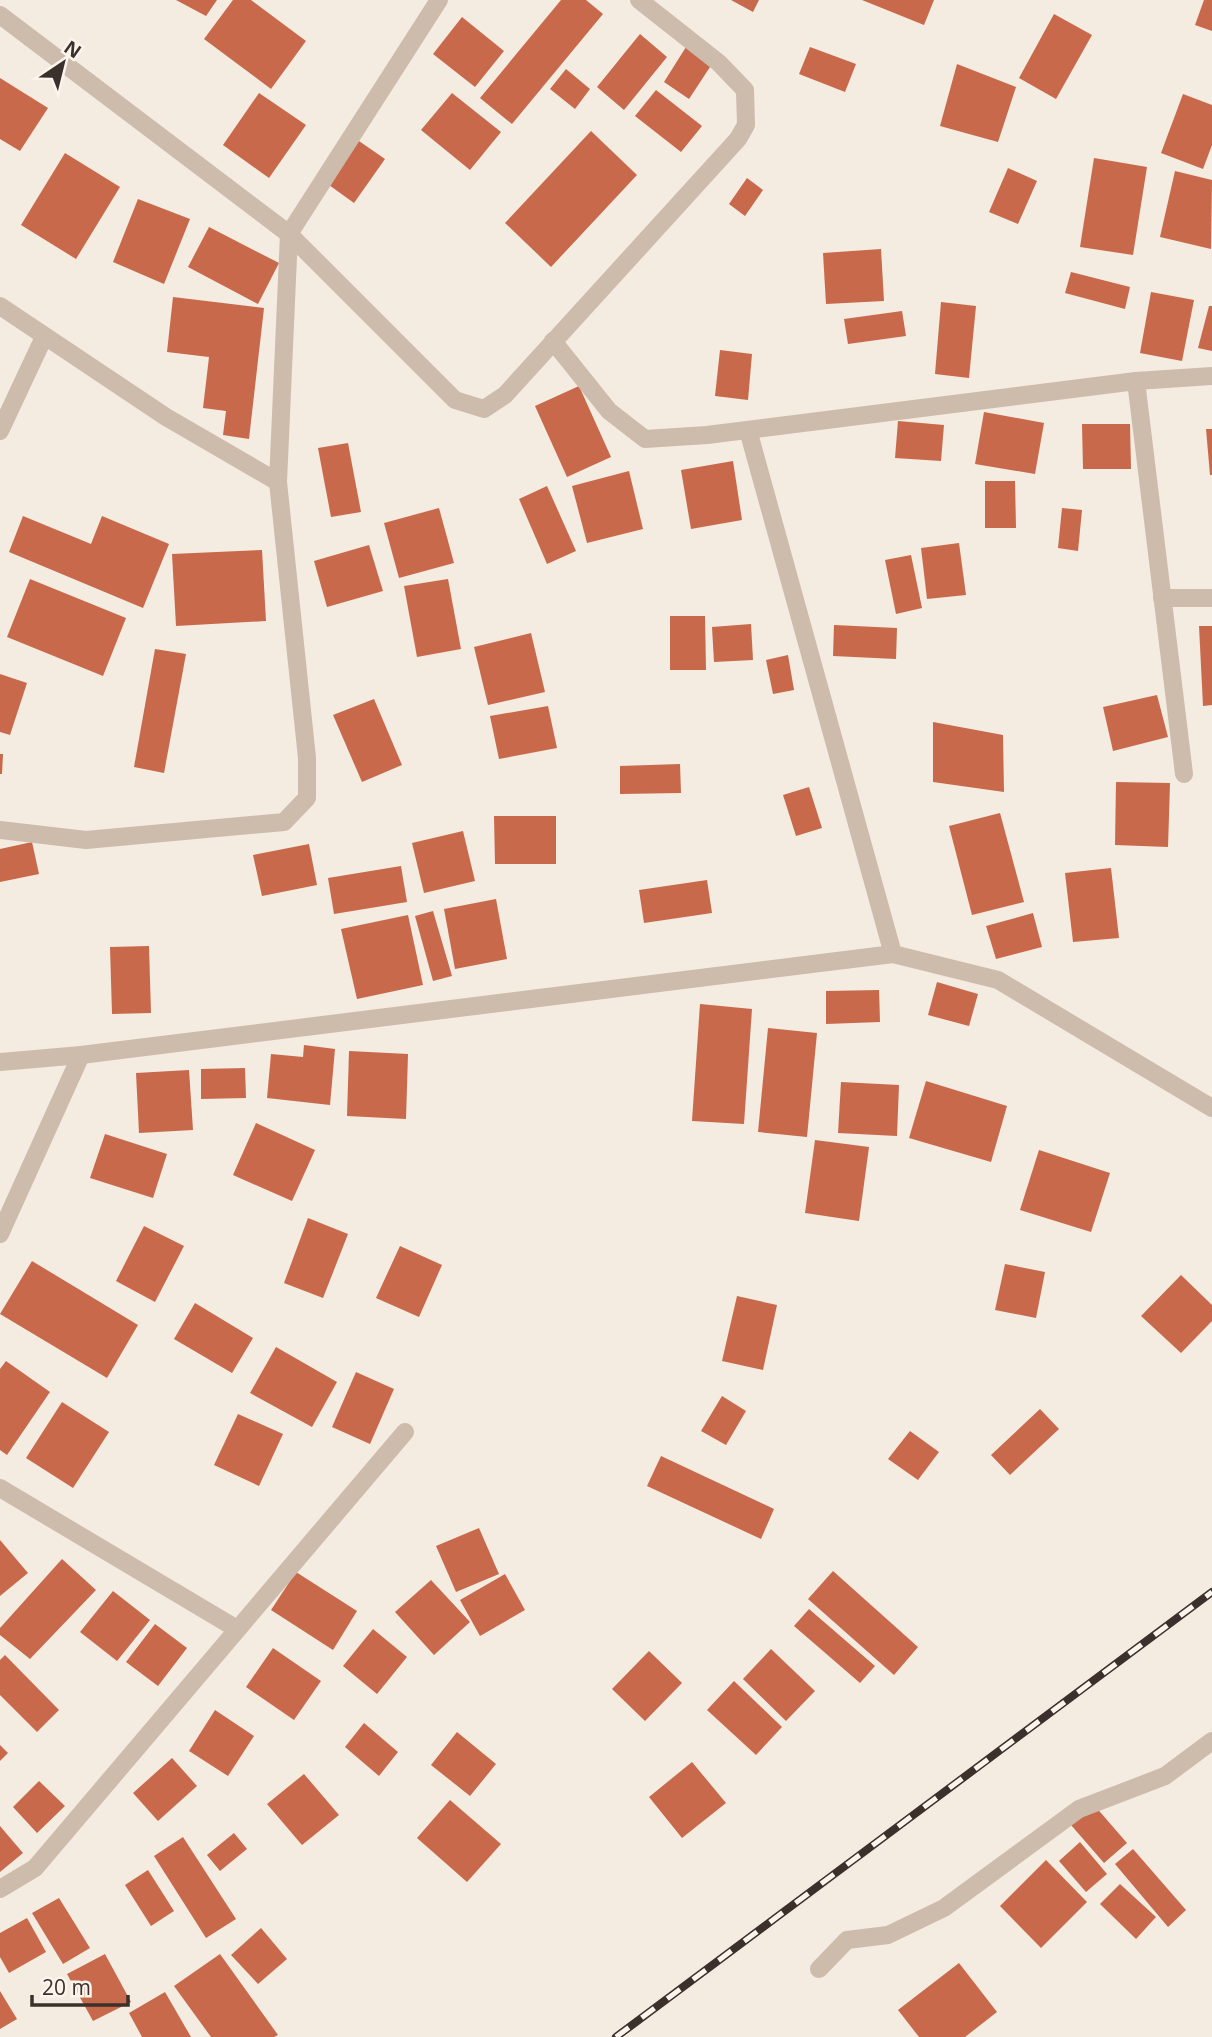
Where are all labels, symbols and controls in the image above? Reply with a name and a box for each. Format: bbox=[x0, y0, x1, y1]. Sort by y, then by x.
north arrow bbox=[28, 28, 98, 98]
text: N bbox=[59, 34, 87, 64]
scale bar bbox=[32, 1964, 128, 2008]
text: 20 m bbox=[42, 1973, 91, 2001]

